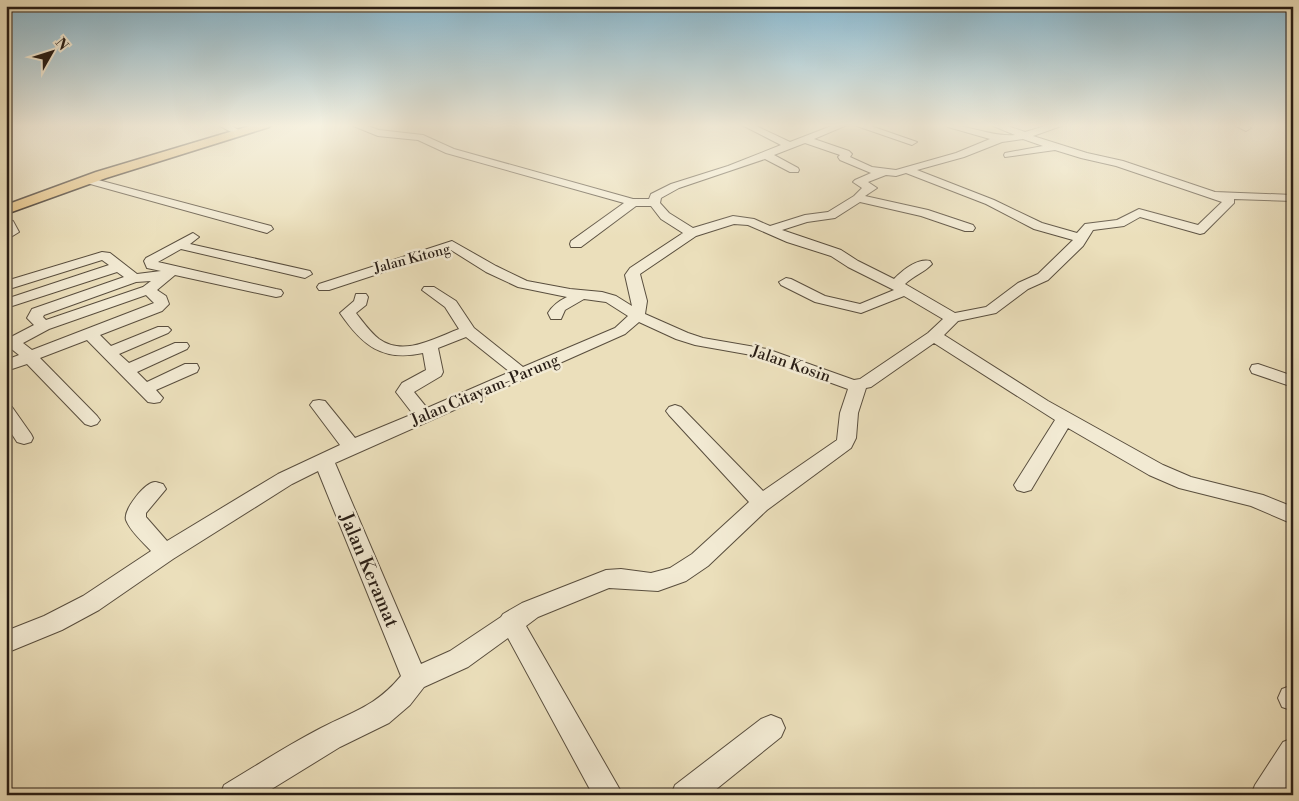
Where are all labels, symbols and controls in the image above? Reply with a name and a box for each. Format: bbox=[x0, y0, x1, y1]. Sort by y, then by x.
north arrow bbox=[28, 28, 78, 78]
text: N bbox=[51, 34, 72, 54]
street label: Jalan Kitong bbox=[371, 240, 453, 278]
street label: Jalan Kosin bbox=[748, 341, 834, 387]
street label: Jalan Citayam-Parung bbox=[407, 349, 563, 431]
street label: Jalan Keramat bbox=[334, 508, 404, 631]

